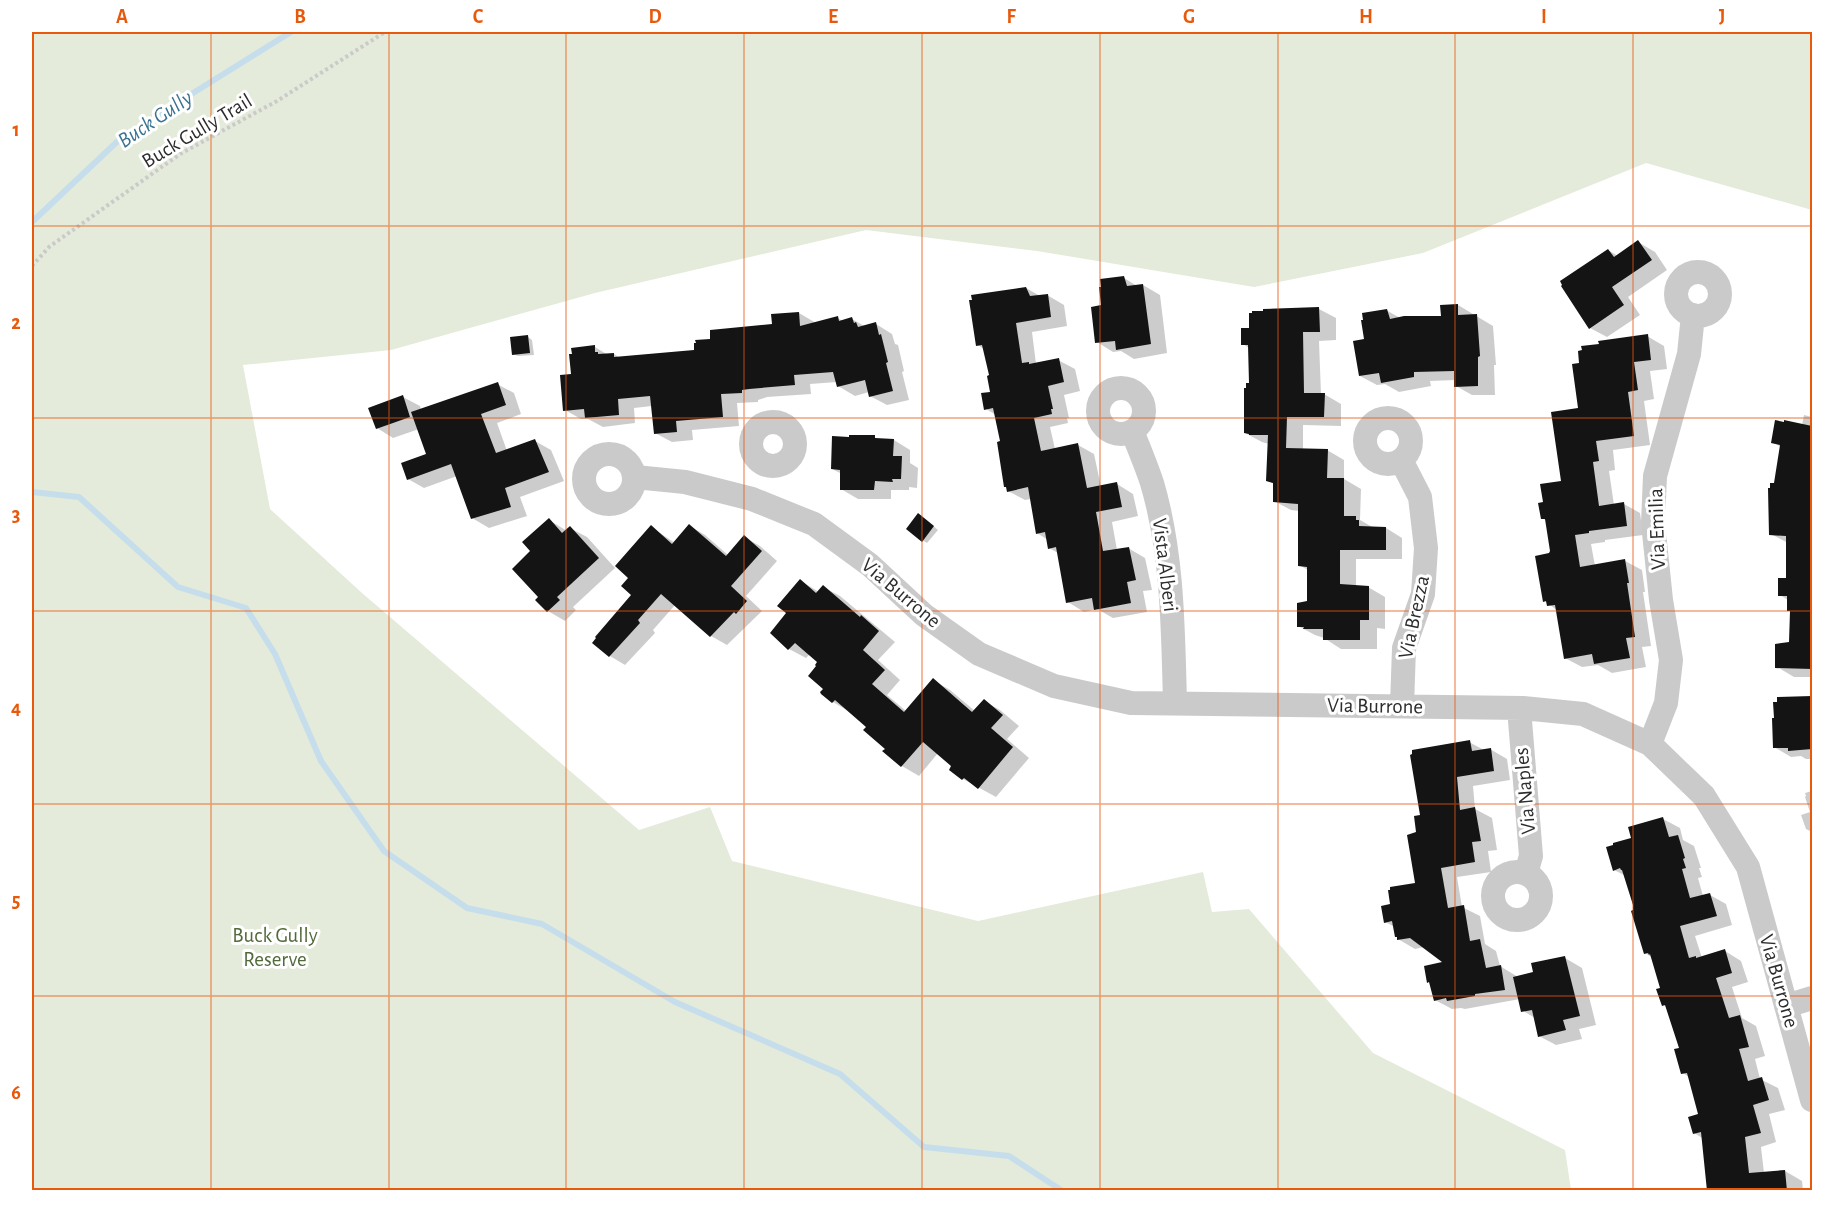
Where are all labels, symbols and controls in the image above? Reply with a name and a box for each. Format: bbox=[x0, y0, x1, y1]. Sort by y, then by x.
text: A bbox=[116, 7, 128, 27]
text: B bbox=[294, 7, 306, 27]
text: C bbox=[473, 7, 484, 27]
text: D bbox=[648, 7, 662, 27]
text: E bbox=[828, 7, 838, 27]
text: F bbox=[1006, 7, 1016, 27]
text: G bbox=[1183, 7, 1195, 27]
text: H bbox=[1359, 7, 1373, 27]
text: I bbox=[1541, 7, 1547, 27]
text: J bbox=[1719, 7, 1725, 27]
water label: Buck Gully bbox=[114, 86, 196, 152]
street label: Buck Gully Trail bbox=[138, 90, 256, 172]
text: 1 bbox=[12, 120, 20, 140]
text: 2 bbox=[11, 313, 21, 333]
street label: Via Emilia bbox=[1645, 487, 1669, 570]
text: 3 bbox=[12, 505, 20, 525]
street label: Vista Alberi bbox=[1149, 517, 1181, 613]
street label: Via Burrone bbox=[857, 554, 945, 632]
street label: Via Brezza bbox=[1395, 573, 1433, 661]
street label: Via Burrone bbox=[1327, 695, 1423, 717]
text: 4 bbox=[11, 698, 21, 718]
street label: Via Naples bbox=[1511, 747, 1539, 835]
text: 5 bbox=[12, 891, 20, 911]
park label: Buck Gully Reserve bbox=[232, 925, 318, 970]
street label: Via Burrone bbox=[1756, 932, 1802, 1030]
text: 6 bbox=[11, 1083, 21, 1103]

